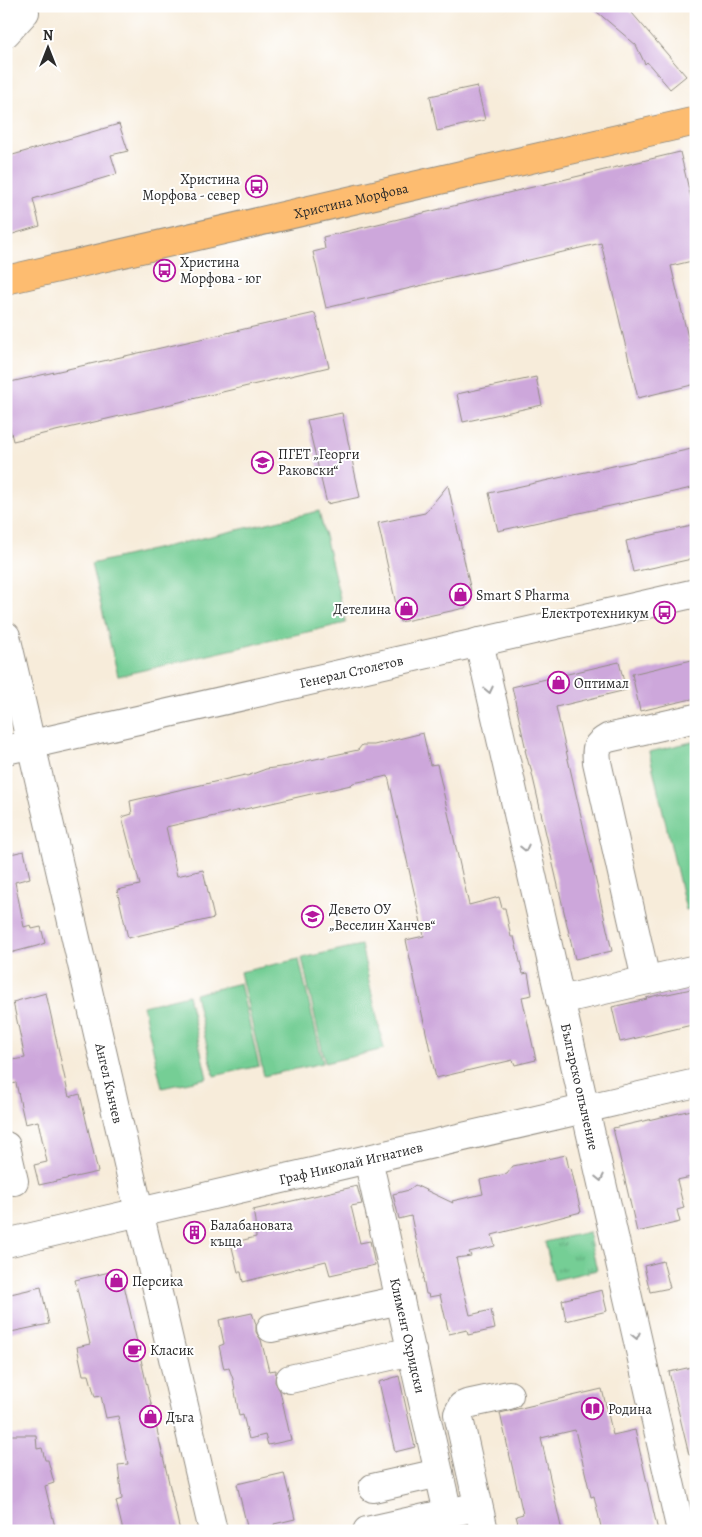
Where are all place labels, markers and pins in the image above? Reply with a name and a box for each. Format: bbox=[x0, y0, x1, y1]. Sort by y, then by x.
place label: Христина Морфова - север bbox=[142, 170, 241, 205]
bus stop icon: Христина Морфова - север bbox=[244, 175, 268, 199]
place label: Христина Морфова - юг bbox=[180, 253, 261, 288]
bus stop icon: Христина Морфова - юг bbox=[152, 258, 176, 282]
place label: ПГЕТ „Георги Раковски“ bbox=[278, 445, 360, 480]
school or university icon: ПГЕТ „Георги Раковски“ bbox=[250, 450, 274, 474]
shop icon: Smart S Pharma bbox=[448, 583, 472, 607]
place label: Smart S Pharma bbox=[476, 586, 570, 605]
shop icon: Детелина bbox=[395, 597, 419, 621]
place label: Детелина bbox=[333, 600, 392, 619]
bus stop icon: Електротехникум bbox=[653, 601, 677, 625]
place label: Електротехникум bbox=[541, 604, 649, 623]
shop icon: Оптимал bbox=[546, 671, 570, 695]
place label: Оптимал bbox=[574, 674, 629, 693]
place label: Девето ОУ „Веселин Ханчев“ bbox=[329, 900, 436, 935]
school or university icon: Девето ОУ „Веселин Ханчев“ bbox=[301, 905, 325, 929]
place label: Балабановата къща bbox=[210, 1216, 294, 1251]
building icon: Балабановата къща bbox=[182, 1221, 206, 1245]
shop icon: Персика bbox=[104, 1269, 128, 1293]
place label: Персика bbox=[132, 1272, 184, 1291]
cafe icon: Класик bbox=[122, 1338, 146, 1362]
place label: Класик bbox=[150, 1341, 194, 1360]
library icon: Родина bbox=[580, 1397, 604, 1421]
place label: Родина bbox=[608, 1400, 652, 1419]
shop icon: Дъга bbox=[138, 1405, 162, 1429]
place label: Дъга bbox=[166, 1408, 195, 1427]

